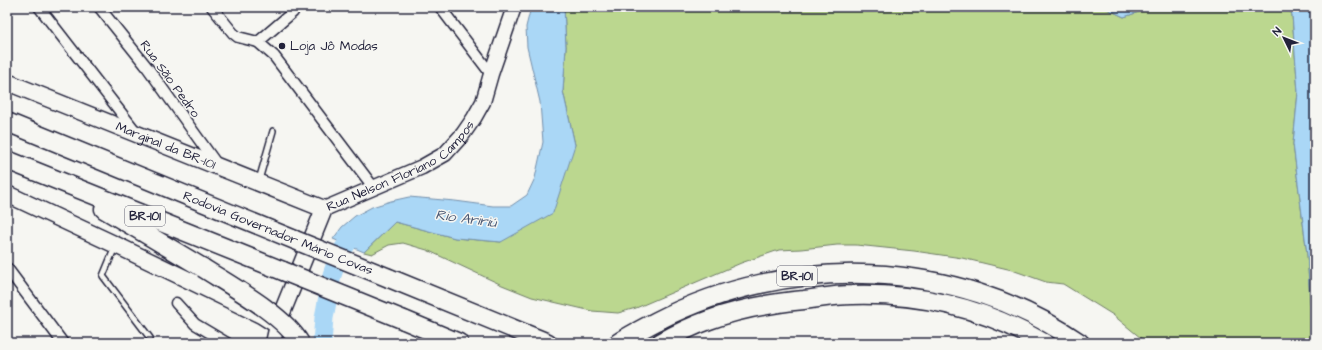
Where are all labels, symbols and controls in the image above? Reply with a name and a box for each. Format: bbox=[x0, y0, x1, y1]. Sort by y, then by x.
north arrow bbox=[1264, 18, 1304, 58]
text: N bbox=[1269, 24, 1285, 39]
street label: Rua São Pedro bbox=[136, 37, 205, 122]
place label: Loja Jô Modas bbox=[290, 37, 378, 55]
marker: Loja Jô Modas bbox=[277, 41, 287, 51]
street label: Marginal da BR-101 bbox=[113, 117, 219, 174]
street label: Rua Nelson Floriano Campos bbox=[324, 117, 479, 216]
street label: Rodovia Governador Mário Covas bbox=[180, 187, 376, 280]
water label: Rio Aririú bbox=[434, 205, 499, 233]
road number: BR-101 bbox=[125, 206, 165, 226]
road number: BR-101 bbox=[777, 266, 817, 286]

